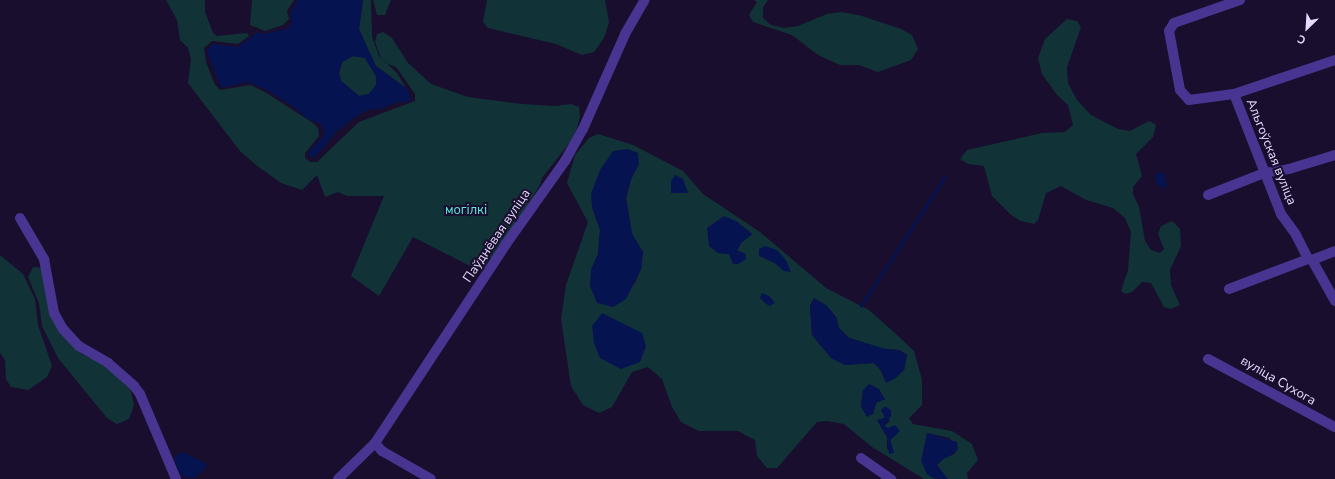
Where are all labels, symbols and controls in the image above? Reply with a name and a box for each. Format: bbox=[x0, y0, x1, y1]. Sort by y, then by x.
north arrow bbox=[1287, 8, 1327, 48]
text: С bbox=[1295, 31, 1308, 48]
street label: Альгоўская вуліца bbox=[1243, 97, 1299, 207]
street label: Паўднёвая вуліца bbox=[460, 186, 534, 286]
park label: могілкі bbox=[445, 202, 487, 218]
street label: вуліца Сухога bbox=[1238, 353, 1318, 409]

